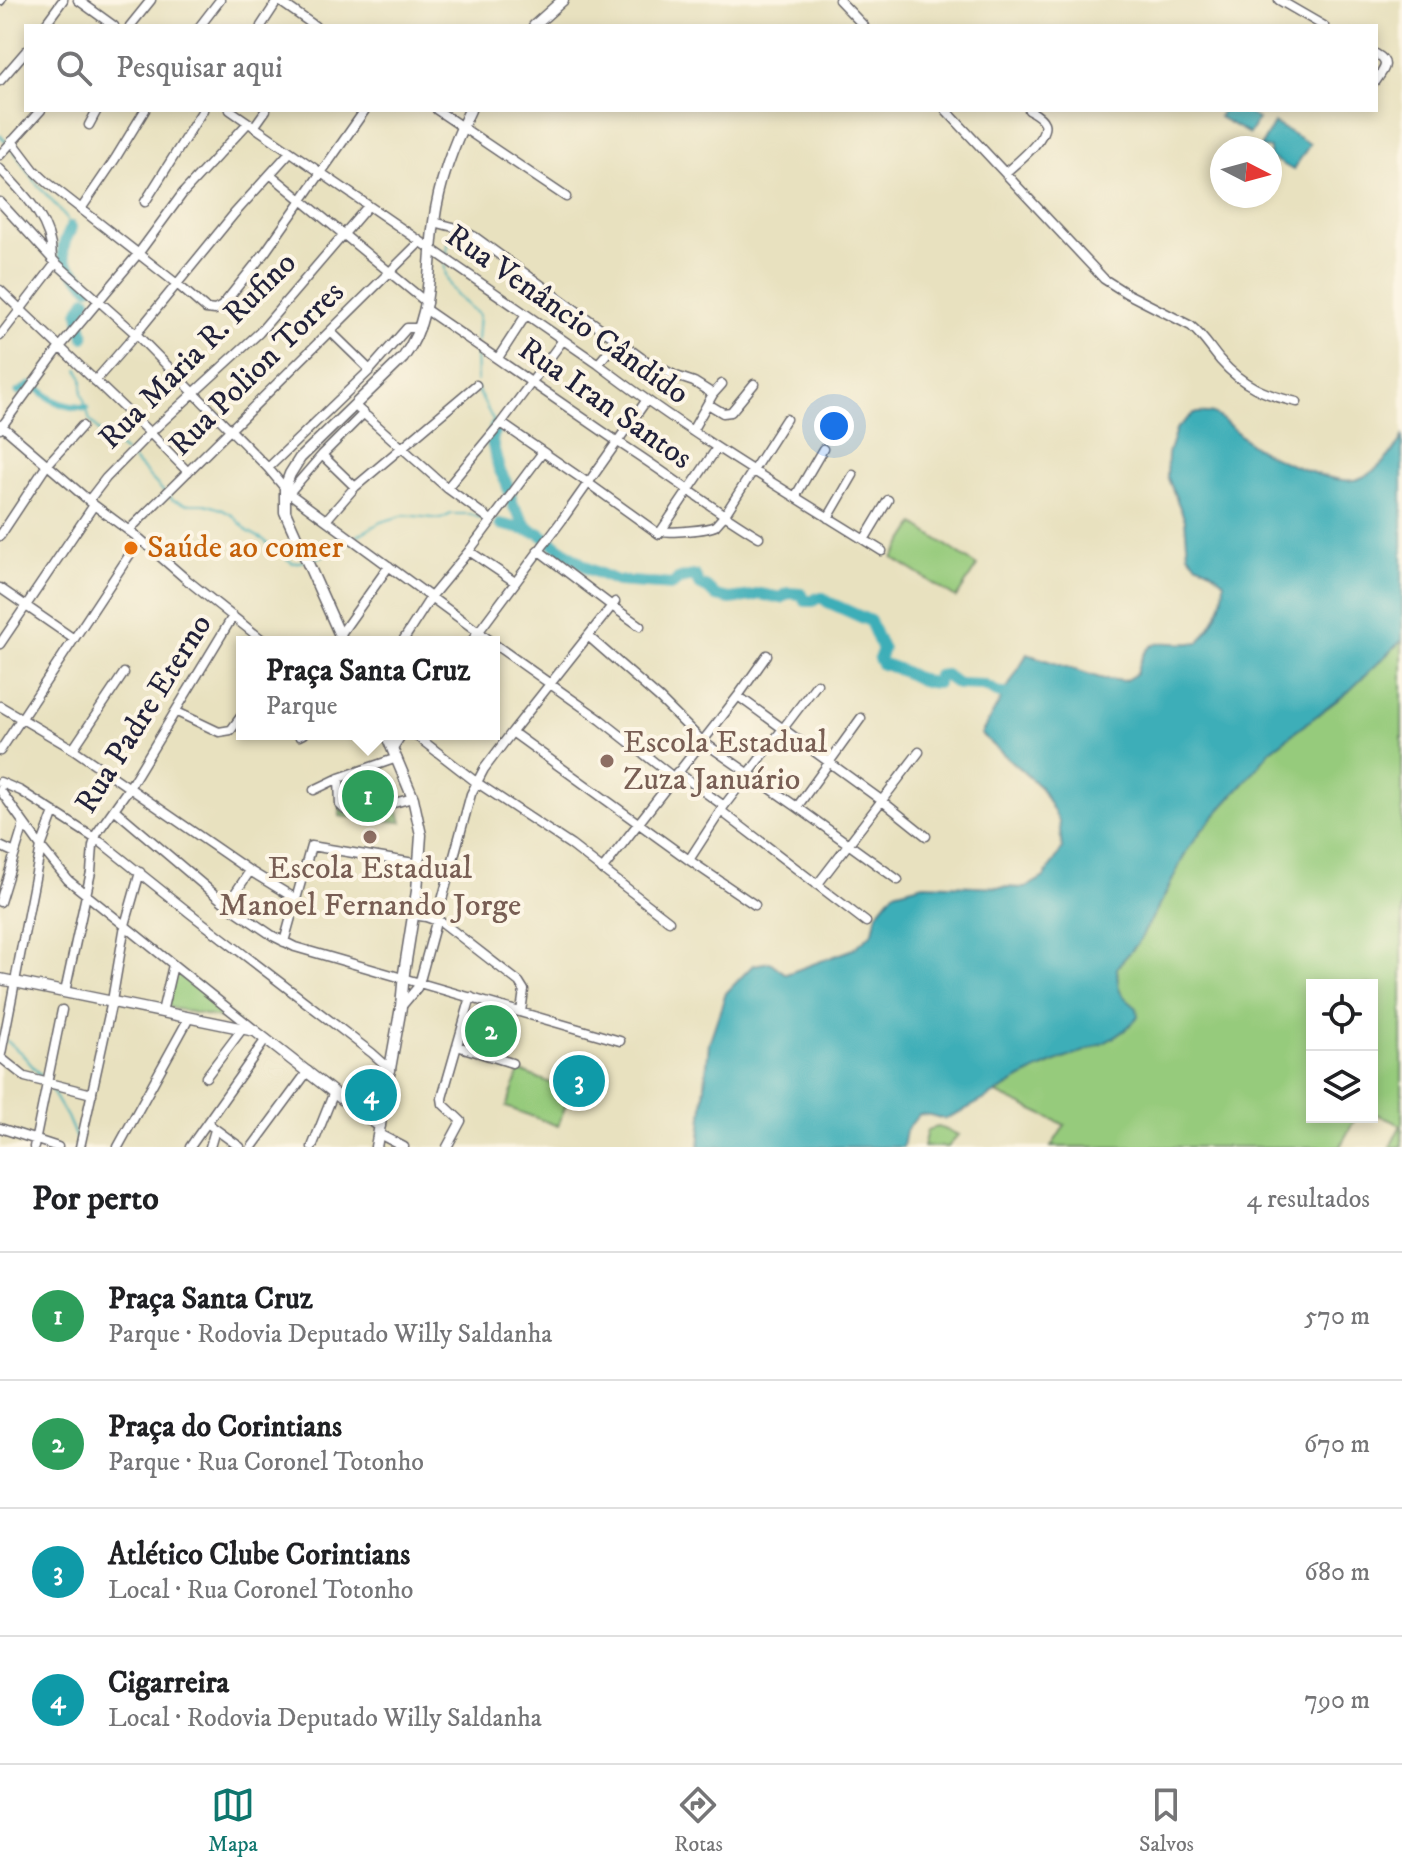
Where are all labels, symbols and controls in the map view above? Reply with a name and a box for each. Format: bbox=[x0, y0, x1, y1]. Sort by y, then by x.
search box bbox=[24, 24, 1378, 112]
icon: search bbox=[52, 46, 96, 90]
text: Pesquisar aqui bbox=[116, 50, 283, 87]
north arrow bbox=[1210, 136, 1282, 208]
street label: Rua Venâncio Cândido bbox=[438, 216, 696, 414]
street label: Rua Maria R. Rufino bbox=[91, 244, 305, 458]
street label: Rua Polion Torres bbox=[161, 273, 353, 465]
street label: Rua Iran Santos bbox=[510, 329, 700, 479]
your location bbox=[814, 406, 854, 446]
place label: Saúde ao comer bbox=[147, 528, 343, 568]
marker: Saúde ao comer bbox=[122, 539, 140, 557]
street label: Rua Padre Eterno bbox=[67, 607, 221, 821]
popup bbox=[236, 636, 500, 740]
text: Praça Santa Cruz bbox=[266, 653, 470, 690]
text: Parque bbox=[266, 690, 338, 723]
place label: Escola Estadual Zuza Januário bbox=[623, 723, 828, 800]
marker: Escola Estadual Zuza Januário bbox=[598, 752, 616, 770]
pin: 1 bbox=[342, 766, 394, 826]
marker: Escola Estadual Manoel Fernando Jorge bbox=[361, 828, 379, 846]
place label: Escola Estadual Manoel Fernando Jorge bbox=[219, 849, 521, 926]
map controls bbox=[1306, 979, 1378, 1123]
button: locate bbox=[1306, 979, 1378, 1051]
pin: 2 bbox=[465, 1001, 517, 1061]
pin: 3 bbox=[553, 1051, 605, 1111]
button: layers bbox=[1306, 1051, 1378, 1123]
pin: 4 bbox=[345, 1065, 397, 1125]
text: Por perto bbox=[32, 1178, 159, 1220]
text: 4 resultados bbox=[1246, 1183, 1370, 1216]
text: Praça Santa Cruz bbox=[108, 1281, 313, 1318]
text: 1 bbox=[53, 1300, 63, 1333]
text: 570 m bbox=[1304, 1300, 1370, 1333]
text: Parque · Rodovia Deputado Willy Saldanha bbox=[108, 1318, 552, 1351]
text: Praça do Corintians bbox=[108, 1409, 342, 1446]
text: 2 bbox=[52, 1428, 64, 1461]
text: 670 m bbox=[1304, 1428, 1370, 1461]
text: Parque · Rua Coronel Totonho bbox=[108, 1446, 424, 1479]
text: Atlético Clube Corintians bbox=[108, 1537, 410, 1574]
text: 3 bbox=[53, 1556, 63, 1589]
text: 680 m bbox=[1304, 1556, 1370, 1589]
text: Local · Rua Coronel Totonho bbox=[108, 1574, 413, 1607]
text: Cigarreira bbox=[108, 1665, 229, 1702]
text: 4 bbox=[51, 1684, 65, 1717]
text: 790 m bbox=[1304, 1684, 1370, 1717]
text: Local · Rodovia Deputado Willy Saldanha bbox=[108, 1702, 542, 1735]
tab: Mapa bbox=[208, 1783, 258, 1858]
tab: Rotas bbox=[674, 1783, 723, 1858]
tab: Salvos bbox=[1139, 1783, 1194, 1858]

